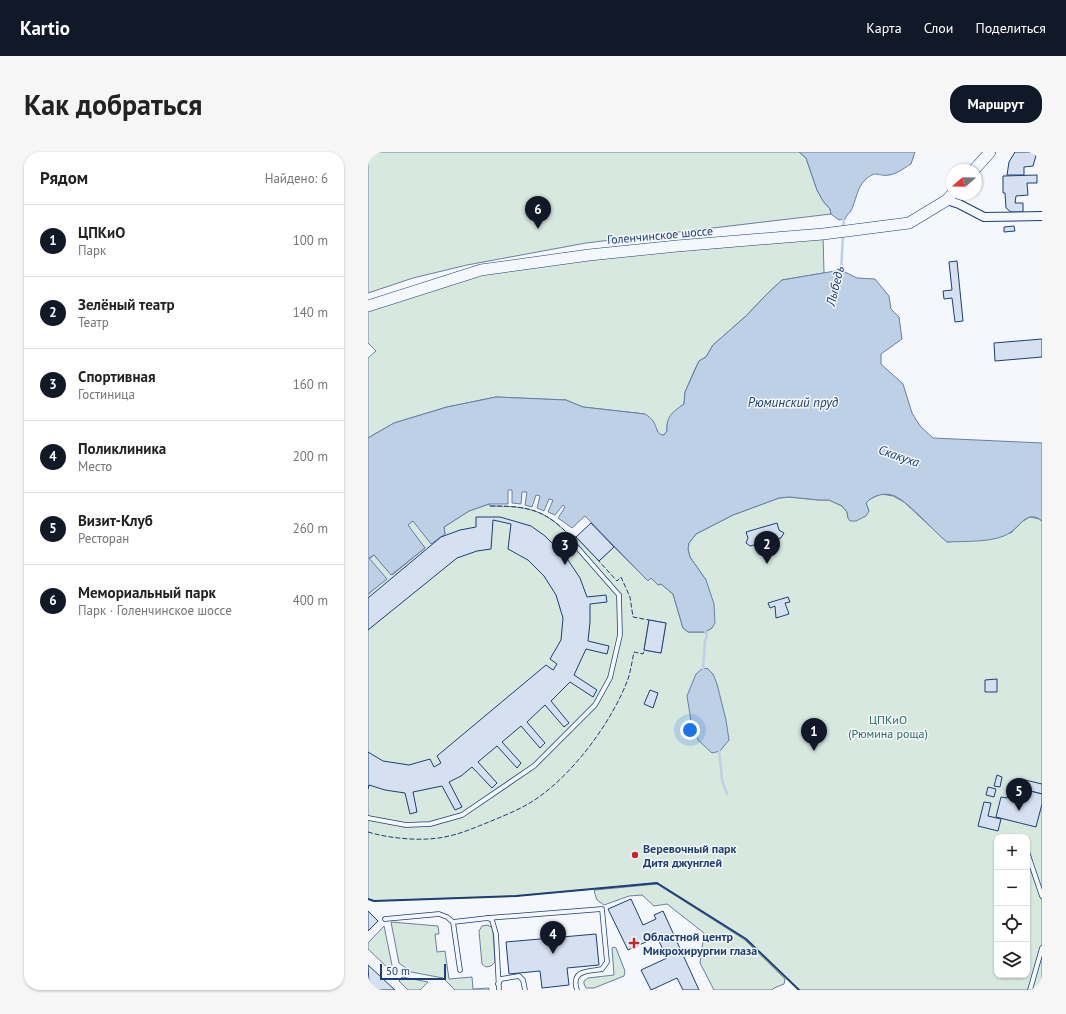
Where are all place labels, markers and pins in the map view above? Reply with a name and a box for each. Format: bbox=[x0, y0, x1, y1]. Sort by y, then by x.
pin: 6 bbox=[525, 196, 551, 229]
pin: 2 bbox=[754, 531, 780, 564]
pin: 3 bbox=[552, 532, 578, 565]
pin: 1 bbox=[801, 718, 827, 751]
pin: 5 bbox=[1006, 778, 1032, 811]
place label: Веревочный парк Дитя джунглей bbox=[643, 841, 737, 870]
marker: Веревочный парк Дитя джунглей bbox=[630, 850, 640, 860]
pin: 4 bbox=[540, 921, 566, 954]
place label: Областной центр Микрохирургии глаза bbox=[643, 929, 757, 958]
marker: Областной центр Микрохирургии глаза bbox=[628, 937, 640, 949]

